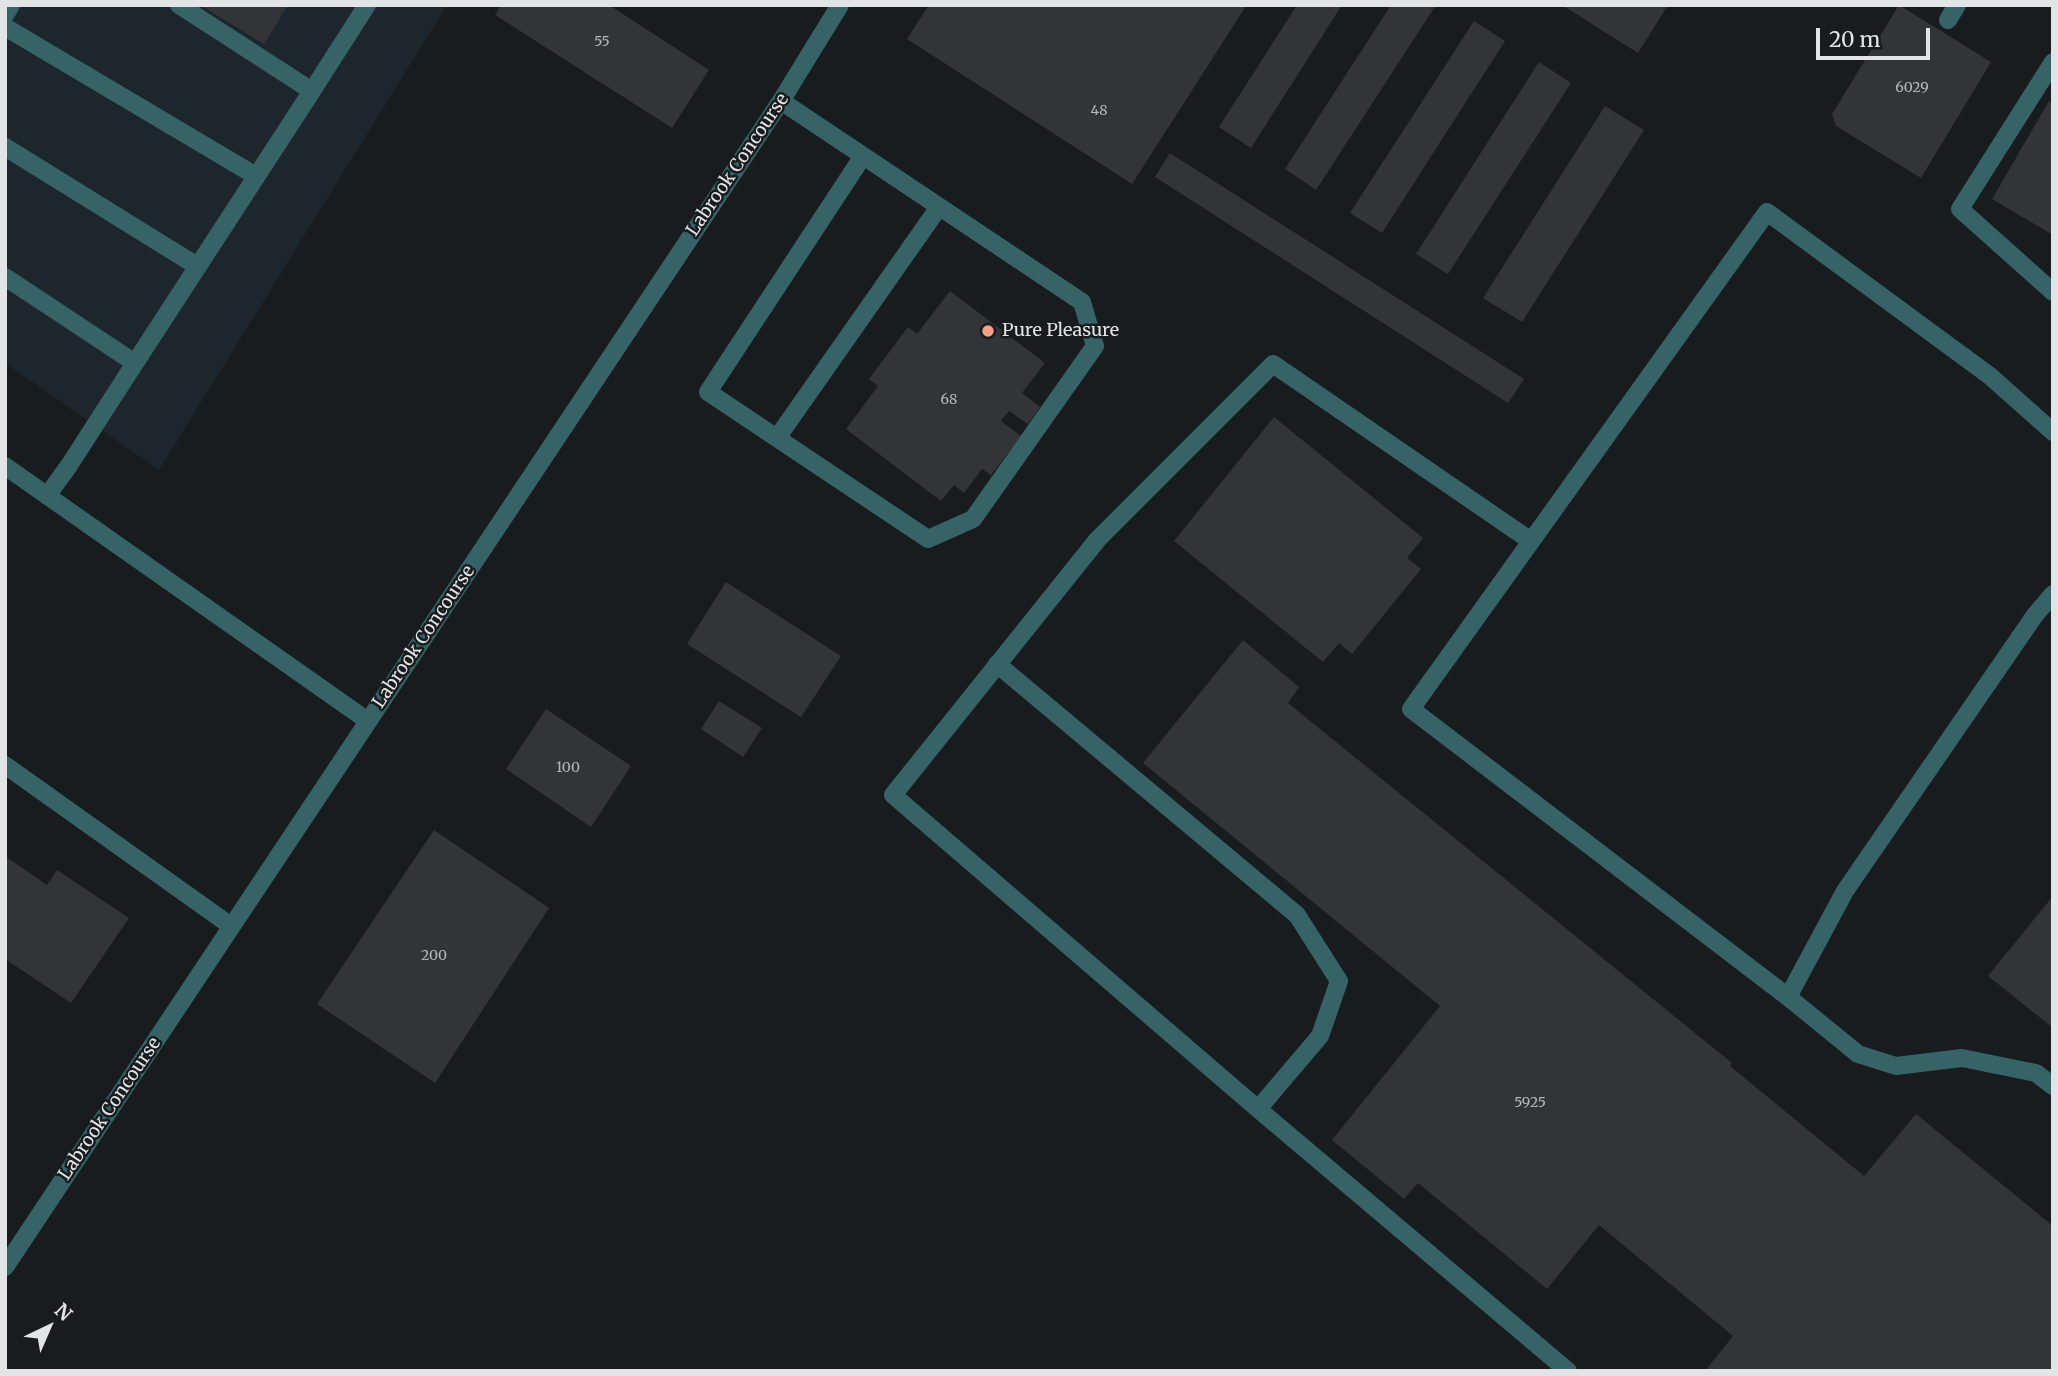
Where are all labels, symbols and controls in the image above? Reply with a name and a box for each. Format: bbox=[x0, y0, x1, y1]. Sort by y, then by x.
scale bar bbox=[1820, 14, 1934, 58]
text: 20 m bbox=[1829, 26, 1880, 53]
house number: 55 bbox=[594, 34, 610, 50]
house number: 6029 bbox=[1895, 80, 1929, 96]
street label: Labrook Concourse bbox=[682, 90, 794, 240]
house number: 48 bbox=[1091, 103, 1107, 119]
place label: Pure Pleasure bbox=[1002, 320, 1119, 342]
marker: Pure Pleasure bbox=[980, 323, 996, 339]
house number: 68 bbox=[941, 392, 957, 408]
street label: Labrook Concourse bbox=[368, 562, 480, 712]
house number: 100 bbox=[556, 760, 580, 776]
house number: 200 bbox=[421, 948, 447, 964]
street label: Labrook Concourse bbox=[54, 1034, 166, 1184]
house number: 5925 bbox=[1514, 1095, 1546, 1111]
north arrow bbox=[14, 1292, 84, 1362]
text: N bbox=[50, 1298, 77, 1326]

